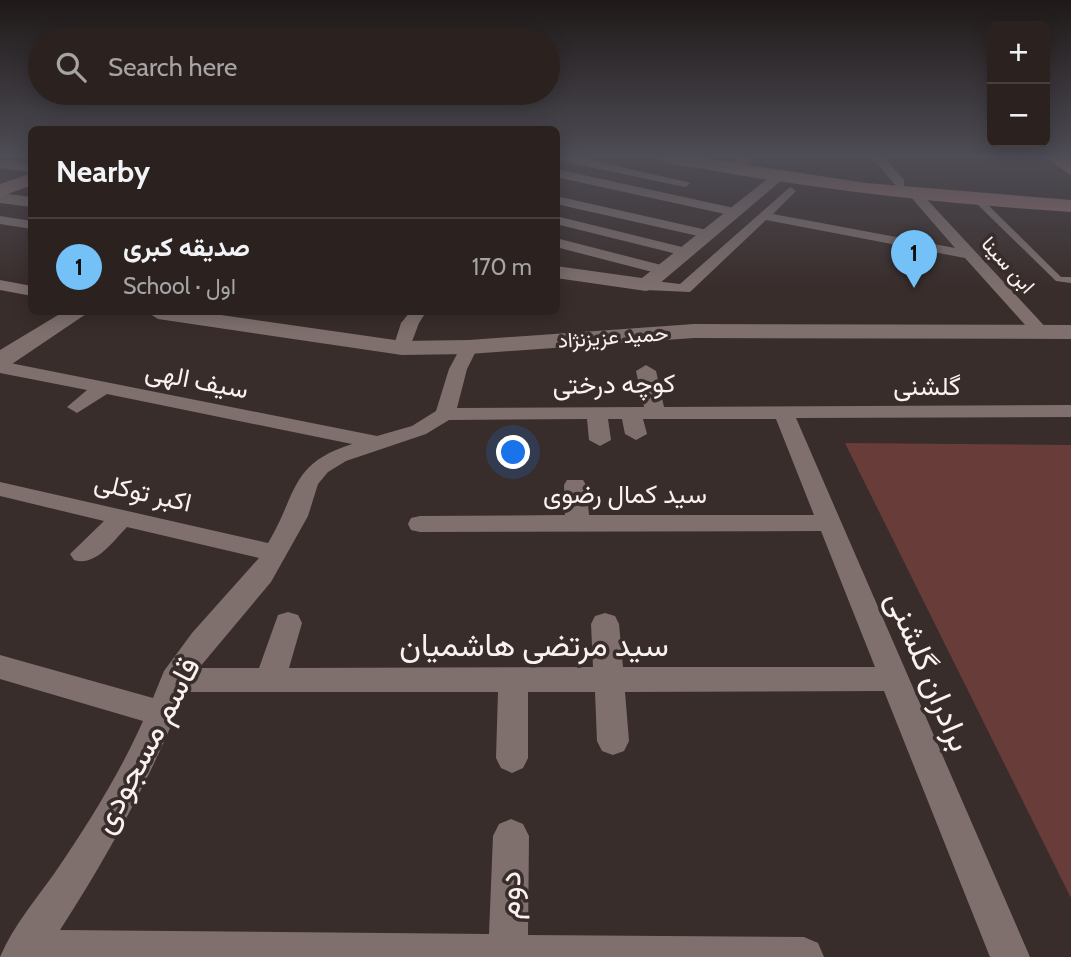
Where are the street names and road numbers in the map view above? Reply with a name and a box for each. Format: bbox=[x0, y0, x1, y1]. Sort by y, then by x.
street label: ابن سینا bbox=[976, 231, 1040, 298]
street label: حمید عزیزنژاد bbox=[557, 320, 669, 354]
street label: سیف الهی bbox=[143, 354, 251, 406]
street label: کوچه درختی bbox=[552, 367, 676, 403]
street label: گلشنی bbox=[893, 370, 961, 402]
street label: اکبر توکلی bbox=[91, 465, 195, 519]
street label: سید کمال رضوی bbox=[543, 478, 707, 510]
street label: برادران گلشنی bbox=[877, 585, 981, 757]
street label: سید مرتضی هاشمیان bbox=[399, 625, 669, 665]
street label: قاسم مسجودی bbox=[83, 650, 210, 840]
street label: دوم bbox=[488, 870, 531, 920]

